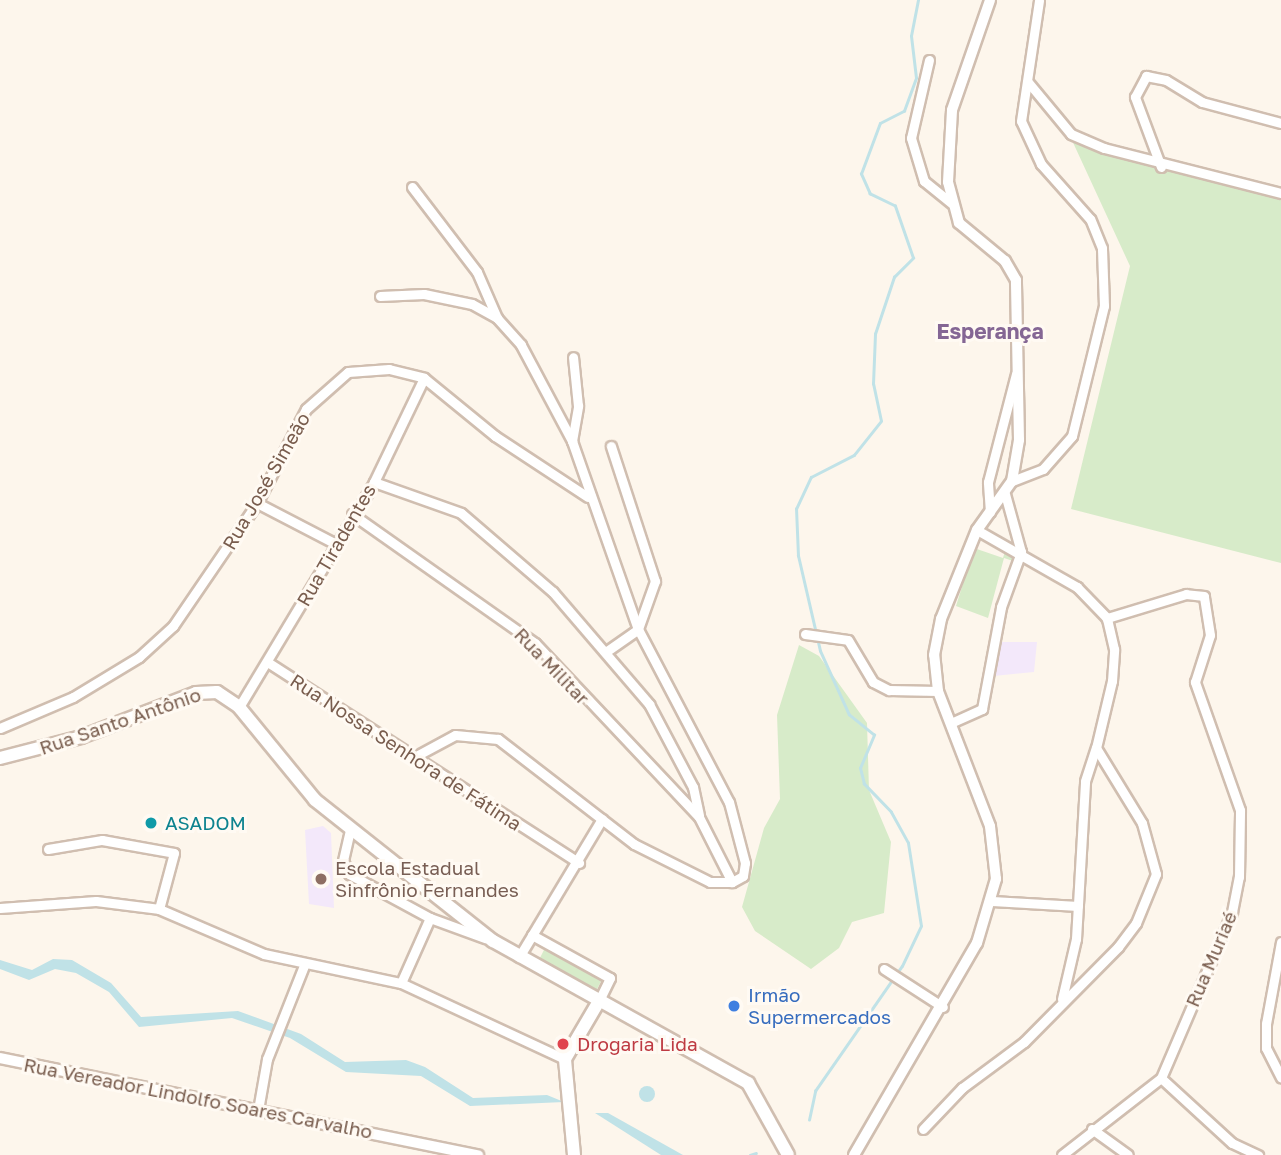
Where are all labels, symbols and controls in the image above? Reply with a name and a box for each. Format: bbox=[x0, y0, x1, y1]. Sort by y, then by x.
district label: Esperança bbox=[936, 318, 1044, 344]
street label: Rua José Simeão bbox=[217, 408, 315, 554]
street label: Rua Tiradentes bbox=[292, 480, 380, 610]
street label: Rua Militar bbox=[510, 623, 594, 709]
street label: Rua Nossa Senhora de Fátima bbox=[286, 669, 526, 835]
street label: Rua Santo Antônio bbox=[36, 683, 204, 759]
place label: ASADOM bbox=[165, 812, 246, 834]
marker: ASADOM bbox=[143, 815, 159, 831]
place label: Escola Estadual Sinfrônio Fernandes bbox=[335, 857, 519, 901]
marker: Escola Estadual Sinfrônio Fernandes bbox=[313, 871, 329, 887]
street label: Rua Muriaé bbox=[1181, 908, 1241, 1010]
place label: Irmão Supermercados bbox=[748, 984, 891, 1028]
marker: Irmão Supermercados bbox=[726, 998, 742, 1014]
place label: Drogaria Lida bbox=[577, 1033, 698, 1055]
marker: Drogaria Lida bbox=[555, 1036, 571, 1052]
street label: Rua Vereador Lindolfo Soares Carvalho bbox=[22, 1053, 374, 1143]

